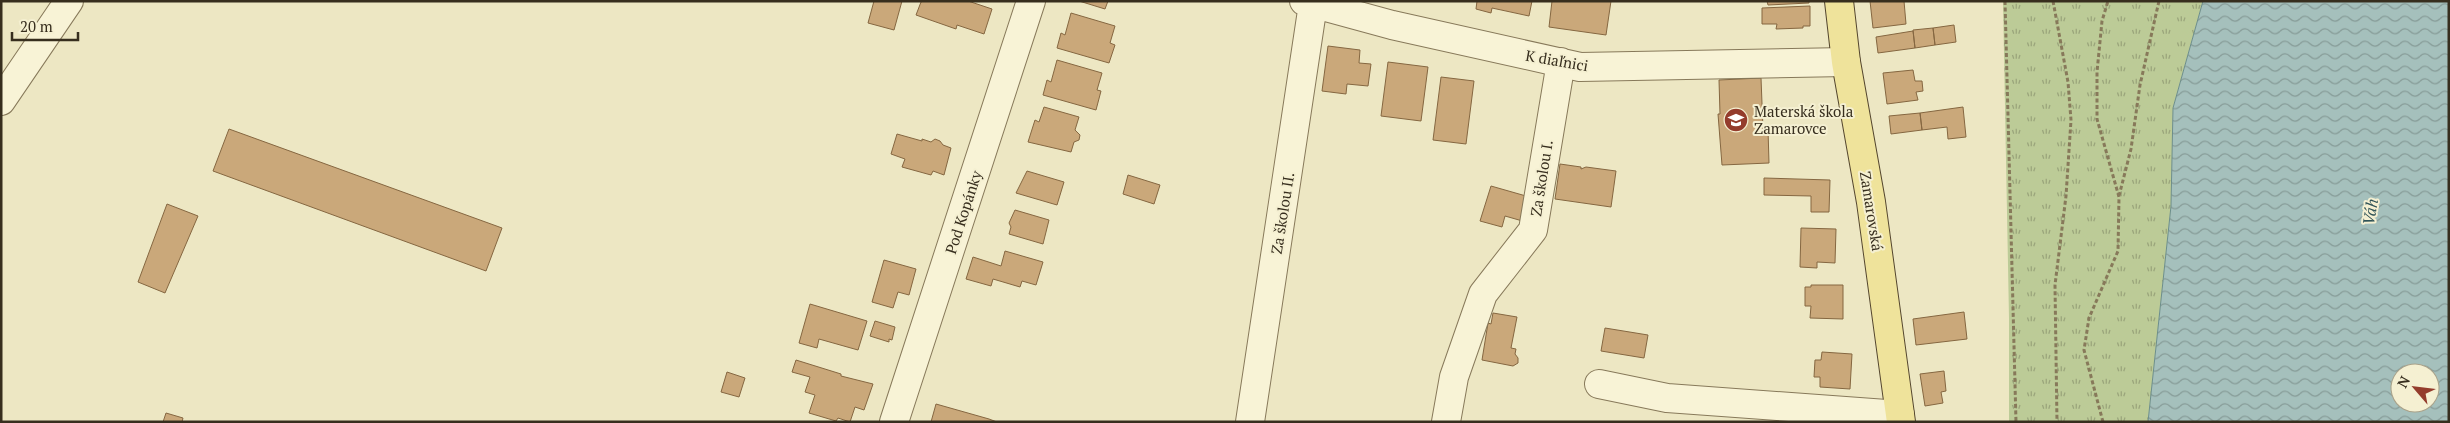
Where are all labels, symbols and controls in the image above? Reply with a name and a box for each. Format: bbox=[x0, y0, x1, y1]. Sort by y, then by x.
scale bar bbox=[12, 10, 79, 42]
text: 20 m bbox=[20, 16, 53, 36]
street label: K diaľnici bbox=[1524, 45, 1590, 75]
place label: Materská škola Zamarovce bbox=[1754, 101, 1854, 138]
school or university icon: Materská škola Zamarovce bbox=[1723, 107, 1749, 133]
street label: Za školou I. bbox=[1525, 138, 1557, 218]
street label: Pod Kopánky bbox=[940, 167, 986, 256]
street label: Zamarovská bbox=[1856, 170, 1888, 253]
street label: Za školou II. bbox=[1266, 171, 1298, 255]
water label: Váh bbox=[2357, 197, 2383, 227]
north arrow bbox=[2390, 363, 2440, 413]
text: N bbox=[2392, 372, 2414, 391]

